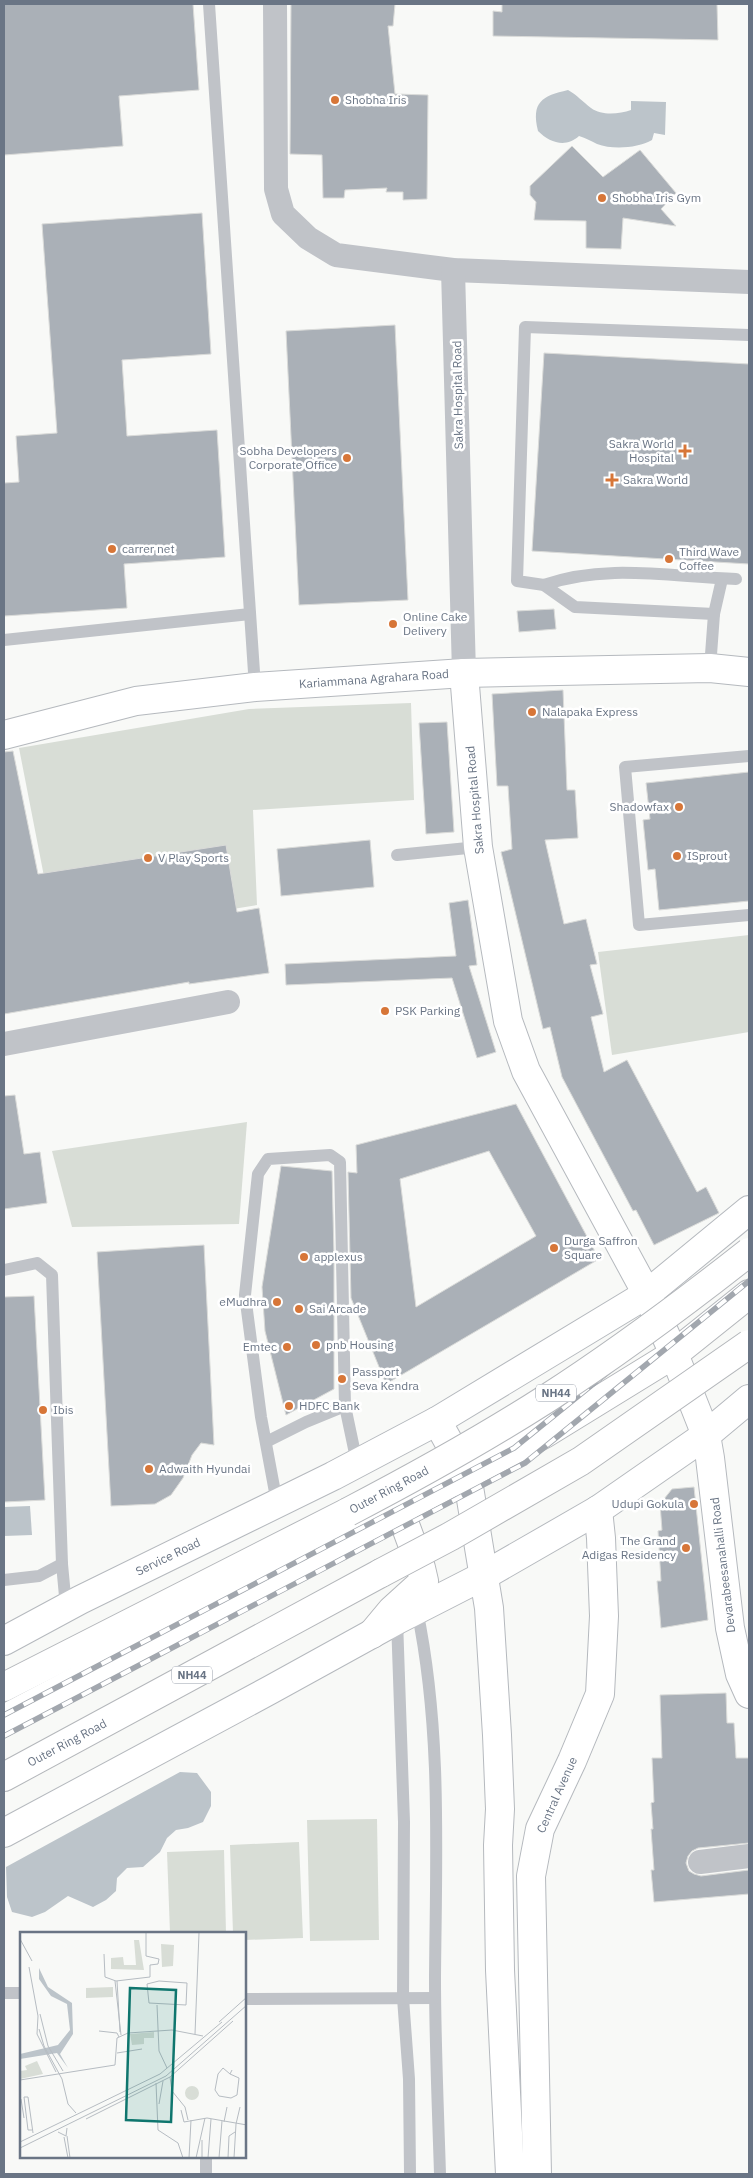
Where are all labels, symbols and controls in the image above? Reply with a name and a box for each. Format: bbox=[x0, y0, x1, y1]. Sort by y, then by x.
place label: Shobha Iris bbox=[345, 92, 407, 107]
marker: Shobha Iris bbox=[329, 94, 341, 106]
place label: Shobha Iris Gym bbox=[612, 190, 701, 205]
marker: Shobha Iris Gym bbox=[596, 192, 608, 204]
street label: Sakra Hospital Road bbox=[449, 341, 466, 449]
place label: Sakra World Hospital bbox=[609, 436, 674, 465]
place label: Sobha Developers Corporate Office bbox=[240, 443, 337, 472]
marker: Sakra World Hospital bbox=[678, 444, 692, 458]
marker: Sobha Developers Corporate Office bbox=[341, 452, 353, 464]
place label: Sakra World bbox=[623, 472, 688, 487]
marker: Sakra World bbox=[605, 473, 619, 487]
place label: carrer net bbox=[122, 541, 175, 556]
marker: carrer net bbox=[106, 543, 118, 555]
place label: Third Wave Coffee bbox=[679, 544, 739, 573]
marker: Third Wave Coffee bbox=[663, 553, 675, 565]
place label: Online Cake Delivery bbox=[403, 609, 468, 638]
marker: Online Cake Delivery bbox=[387, 618, 399, 630]
street label: Kariammana Agrahara Road bbox=[298, 666, 449, 691]
place label: Nalapaka Express bbox=[542, 704, 638, 719]
marker: Nalapaka Express bbox=[526, 706, 538, 718]
street label: Sakra Hospital Road bbox=[462, 745, 487, 855]
place label: Shadowfax bbox=[610, 799, 669, 814]
marker: Shadowfax bbox=[673, 801, 685, 813]
place label: ISprout bbox=[687, 848, 728, 863]
place label: V Play Sports bbox=[158, 850, 229, 865]
marker: ISprout bbox=[671, 850, 683, 862]
marker: V Play Sports bbox=[142, 852, 154, 864]
place label: PSK Parking bbox=[395, 1003, 461, 1018]
marker: PSK Parking bbox=[379, 1005, 391, 1017]
place label: Durga Saffron Square bbox=[564, 1233, 638, 1262]
marker: Durga Saffron Square bbox=[548, 1242, 560, 1254]
place label: applexus bbox=[314, 1249, 363, 1264]
marker: applexus bbox=[298, 1251, 310, 1263]
place label: eMudhra bbox=[219, 1294, 268, 1309]
marker: eMudhra bbox=[271, 1296, 283, 1308]
place label: Sai Arcade bbox=[309, 1301, 367, 1316]
marker: Sai Arcade bbox=[293, 1303, 305, 1315]
place label: pnb Housing bbox=[326, 1337, 394, 1352]
place label: Emtec bbox=[243, 1339, 277, 1354]
marker: pnb Housing bbox=[310, 1339, 322, 1351]
marker: Emtec bbox=[281, 1341, 293, 1353]
place label: Passport Seva Kendra bbox=[352, 1364, 420, 1393]
marker: Passport Seva Kendra bbox=[336, 1373, 348, 1385]
road number: NH44 bbox=[536, 1385, 576, 1402]
place label: HDFC Bank bbox=[299, 1398, 360, 1413]
marker: HDFC Bank bbox=[283, 1400, 295, 1412]
place label: Ibis bbox=[53, 1402, 74, 1417]
marker: Ibis bbox=[37, 1404, 49, 1416]
place label: Adwaith Hyundai bbox=[159, 1461, 251, 1476]
street label: Outer Ring Road bbox=[347, 1462, 431, 1517]
marker: Adwaith Hyundai bbox=[143, 1463, 155, 1475]
place label: Udupi Gokula bbox=[612, 1496, 685, 1511]
street label: Devarabeesanahalli Road bbox=[707, 1497, 738, 1634]
marker: Udupi Gokula bbox=[688, 1498, 700, 1510]
place label: The Grand Adigas Residency bbox=[582, 1533, 676, 1562]
street label: Service Road bbox=[133, 1534, 203, 1579]
marker: The Grand Adigas Residency bbox=[680, 1542, 692, 1554]
road number: NH44 bbox=[172, 1666, 212, 1684]
street label: Outer Ring Road bbox=[25, 1715, 109, 1770]
street label: Central Avenue bbox=[533, 1754, 580, 1835]
inset map bbox=[20, 1932, 246, 2158]

